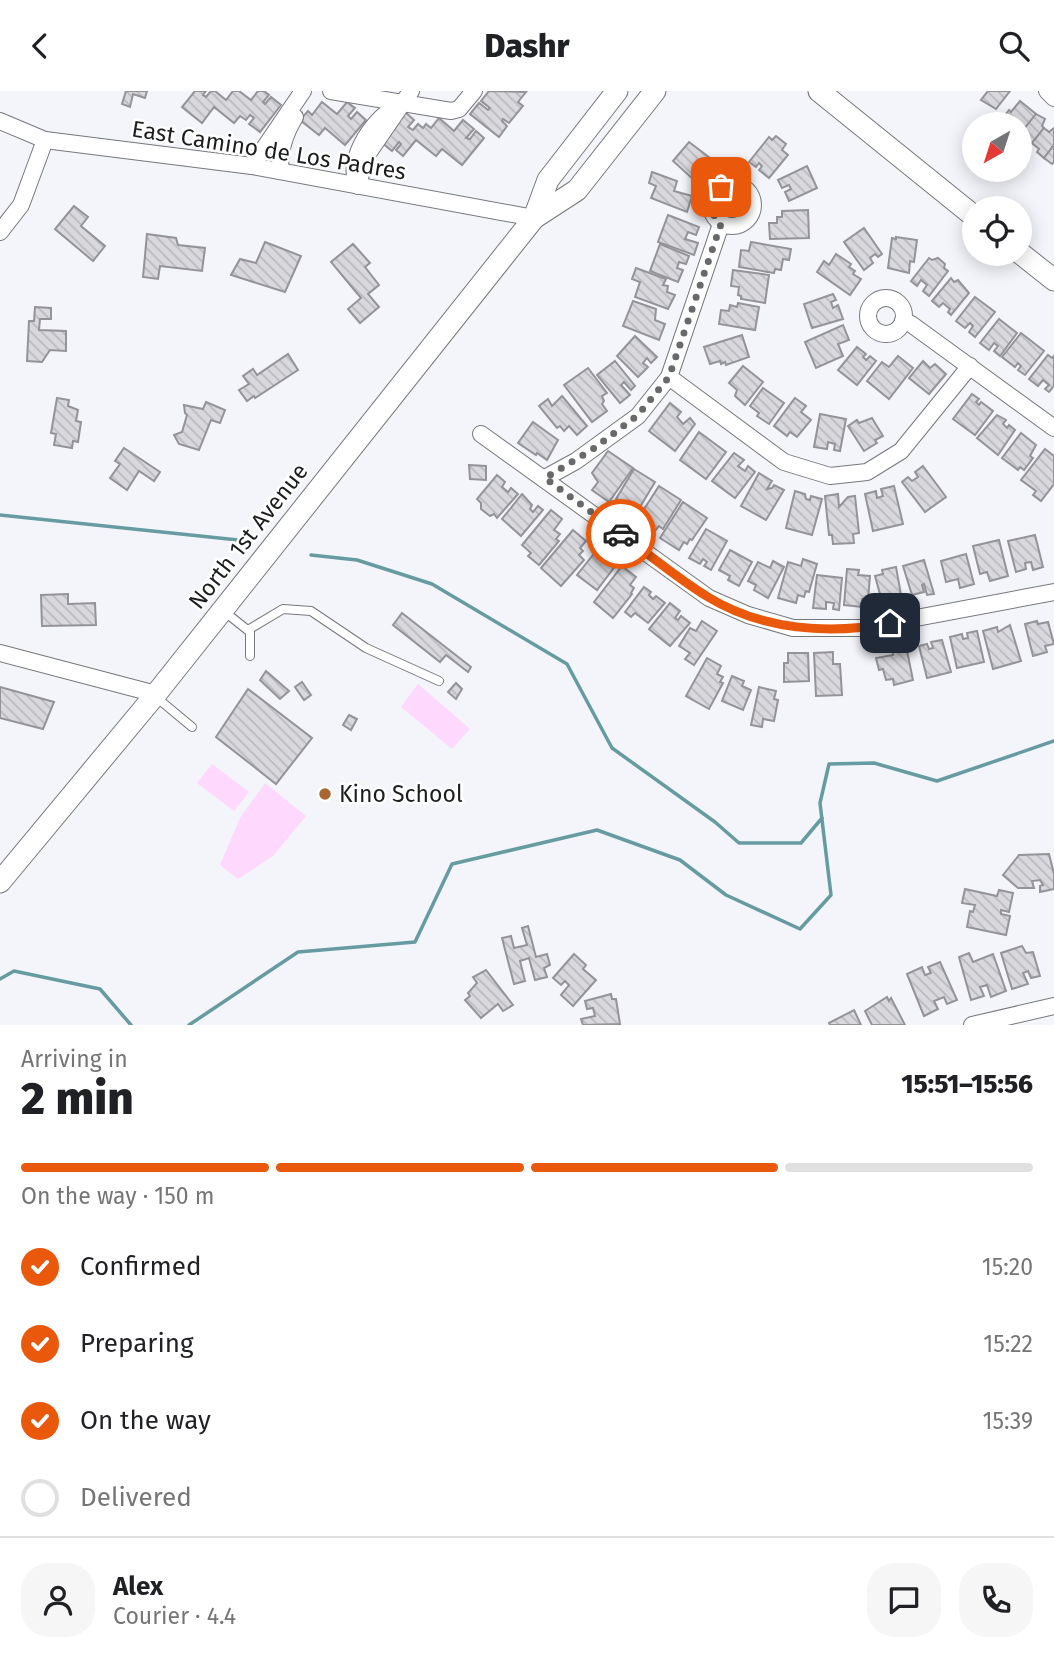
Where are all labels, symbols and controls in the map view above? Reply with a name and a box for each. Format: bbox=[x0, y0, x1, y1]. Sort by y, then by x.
icon: back bbox=[21, 27, 59, 65]
text: Dashr bbox=[485, 27, 569, 65]
icon: search bbox=[995, 27, 1033, 65]
north arrow bbox=[962, 112, 1032, 182]
map controls bbox=[962, 112, 1032, 266]
street label: East Camino de Los Padres bbox=[130, 114, 408, 186]
pin bbox=[691, 157, 751, 217]
icon: bag bbox=[702, 168, 740, 206]
button: locate bbox=[962, 196, 1032, 266]
street label: North 1st Avenue bbox=[182, 458, 314, 614]
courier bbox=[586, 499, 656, 569]
icon: car bbox=[602, 515, 640, 553]
pin bbox=[860, 593, 920, 653]
icon: home bbox=[871, 604, 909, 642]
place label: Kino School bbox=[339, 780, 463, 808]
marker: Kino School bbox=[317, 786, 333, 802]
text: Arriving in bbox=[21, 1045, 128, 1073]
text: 15:51–15:56 bbox=[901, 1069, 1033, 1100]
text: 2 min bbox=[21, 1071, 134, 1126]
text: On the way · 150 m bbox=[21, 1182, 214, 1210]
icon: check bbox=[21, 1248, 59, 1286]
text: Confirmed bbox=[80, 1251, 201, 1282]
text: 15:20 bbox=[982, 1253, 1033, 1281]
icon: check bbox=[21, 1325, 59, 1363]
text: Preparing bbox=[80, 1328, 193, 1359]
text: 15:22 bbox=[983, 1330, 1033, 1358]
icon: check bbox=[21, 1402, 59, 1440]
text: On the way bbox=[80, 1405, 211, 1436]
text: 15:39 bbox=[983, 1407, 1033, 1435]
text: Delivered bbox=[80, 1482, 192, 1513]
button: person bbox=[21, 1563, 95, 1637]
button: chat bbox=[867, 1563, 941, 1637]
button: phone bbox=[959, 1563, 1033, 1637]
text: Alex bbox=[113, 1571, 163, 1602]
text: Courier · 4.4 bbox=[113, 1602, 236, 1630]

